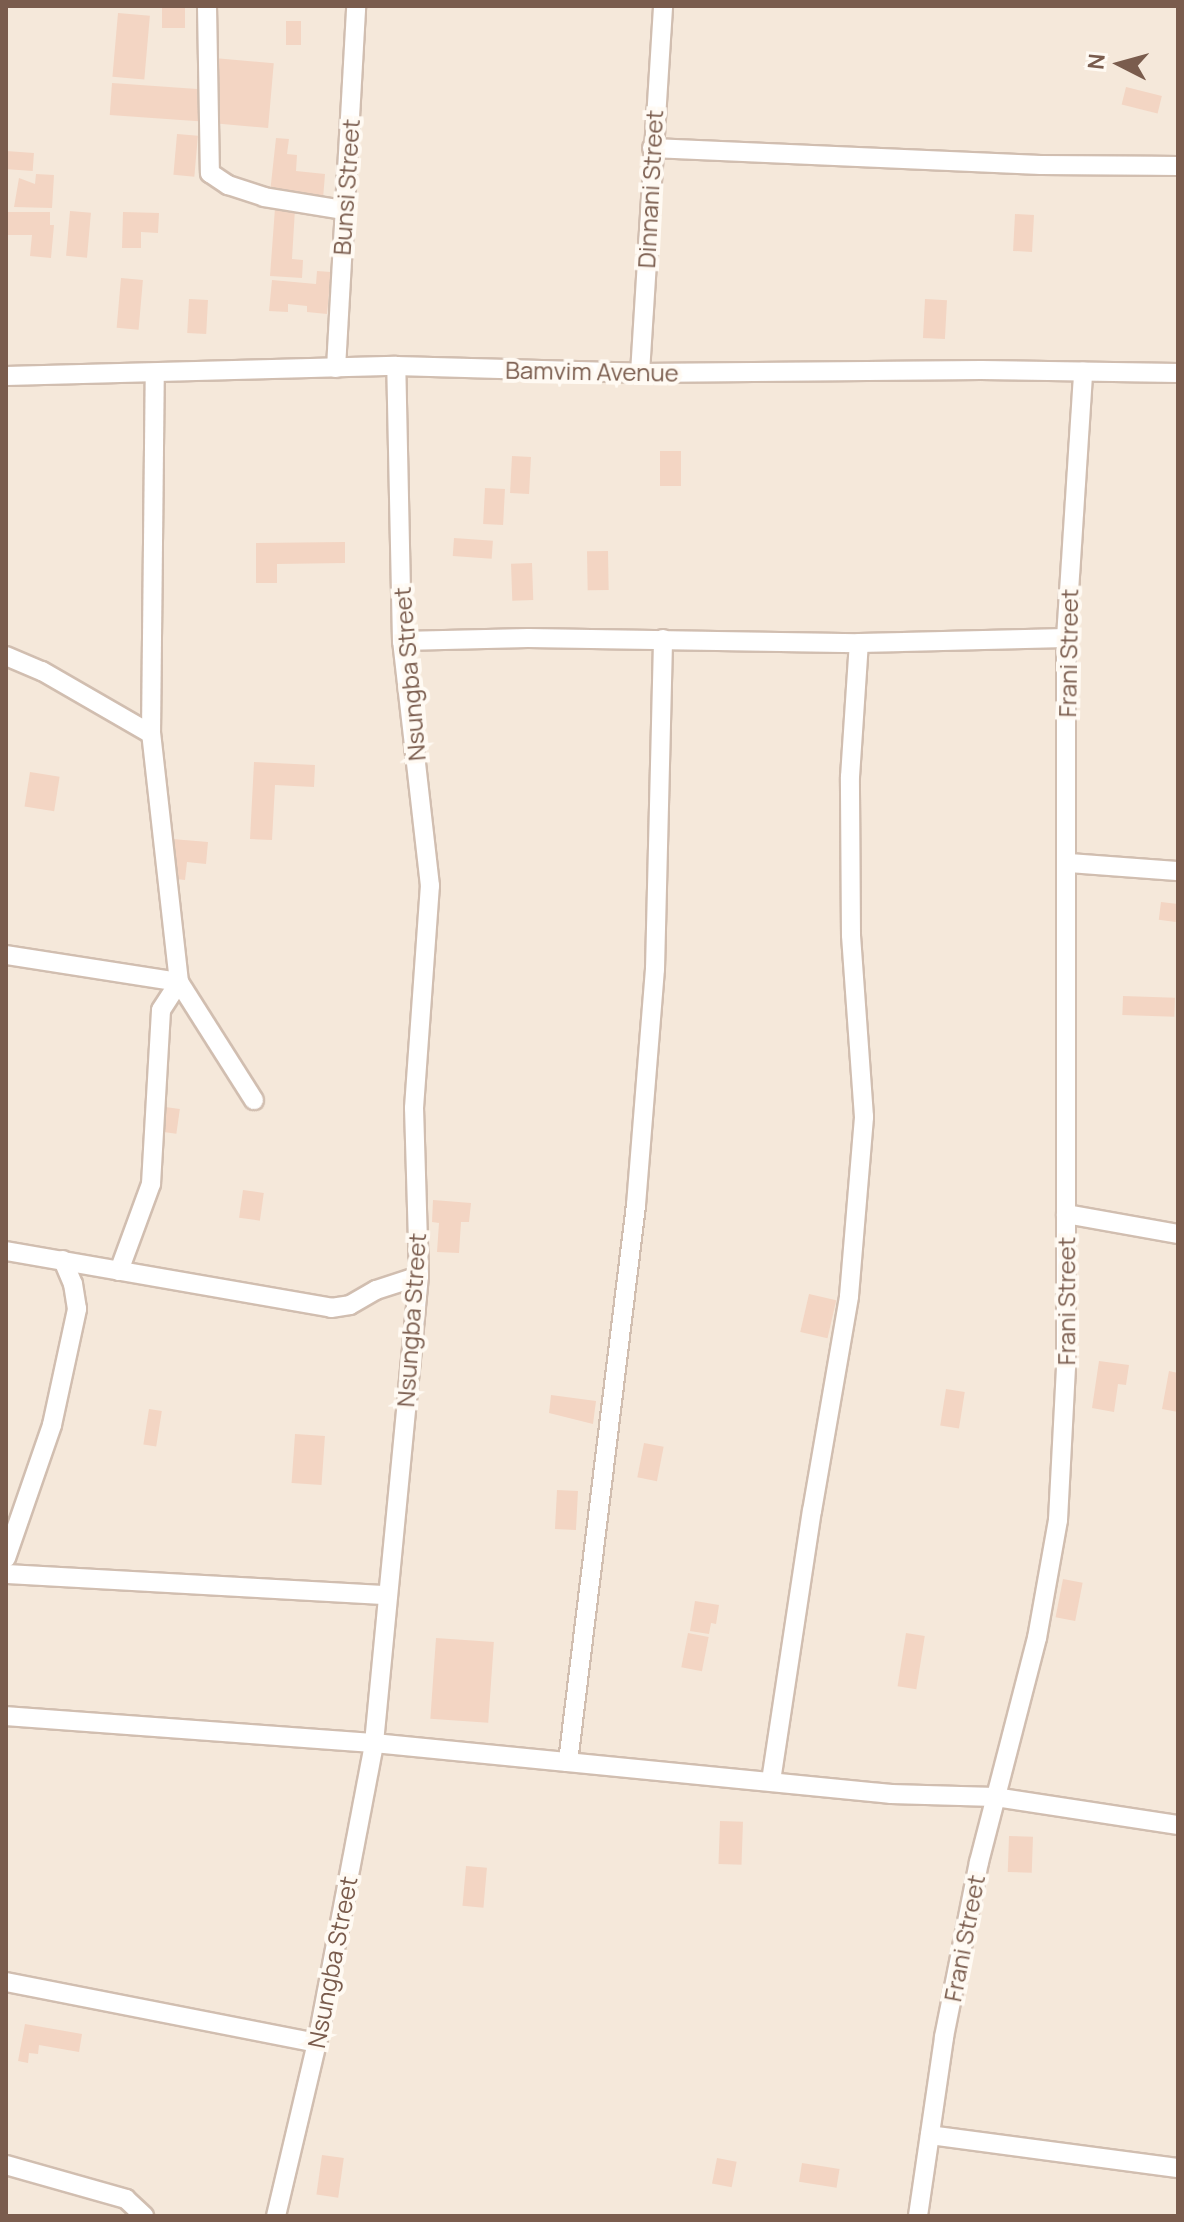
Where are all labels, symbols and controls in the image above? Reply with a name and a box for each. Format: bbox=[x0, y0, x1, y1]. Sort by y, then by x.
north arrow bbox=[1080, 24, 1160, 104]
text: N bbox=[1080, 52, 1112, 71]
street label: Dinnani Street bbox=[631, 109, 669, 269]
street label: Bunsi Street bbox=[327, 118, 365, 256]
street label: Bamvim Avenue bbox=[505, 355, 679, 387]
street label: Nsungba Street bbox=[387, 586, 431, 762]
street label: Frani Street bbox=[1052, 588, 1084, 718]
street label: Nsungba Street bbox=[391, 1232, 431, 1408]
street label: Frani Street bbox=[1052, 1237, 1080, 1365]
street label: Frani Street bbox=[938, 1872, 990, 2004]
street label: Nsungba Street bbox=[301, 1874, 363, 2050]

